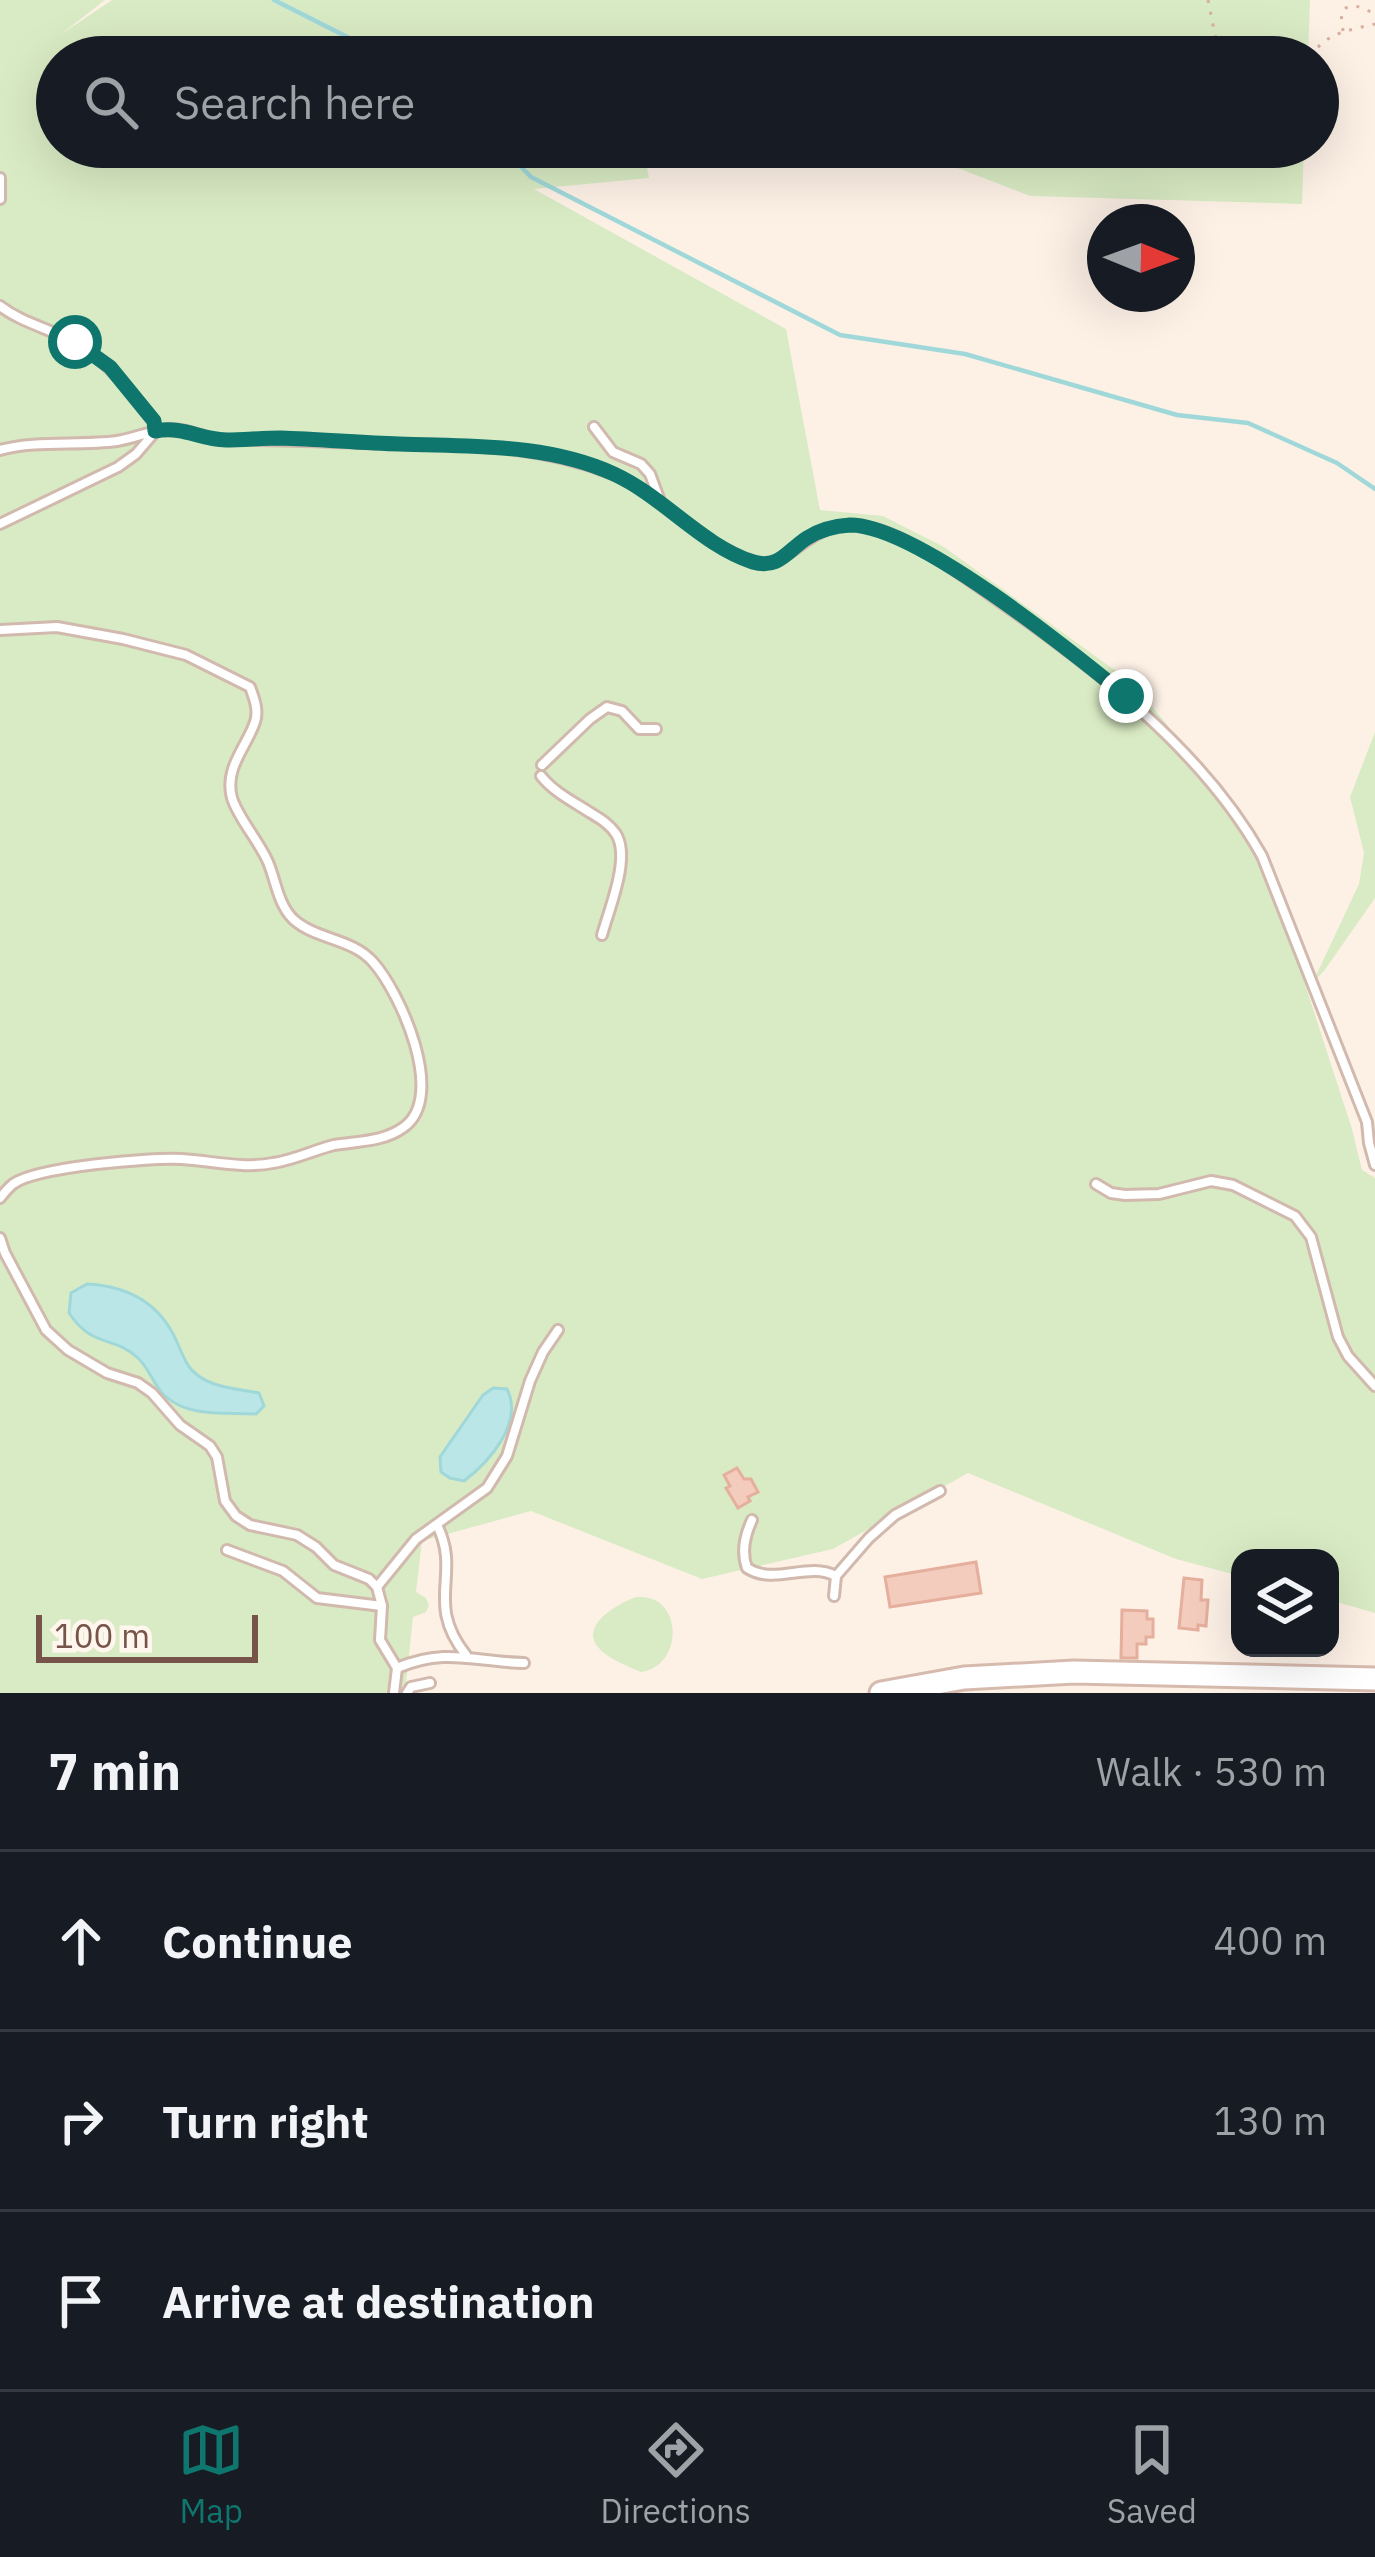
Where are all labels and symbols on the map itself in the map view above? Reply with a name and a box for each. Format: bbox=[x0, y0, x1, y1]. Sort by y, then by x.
north arrow bbox=[1087, 204, 1195, 312]
route start bbox=[48, 315, 102, 369]
route end bbox=[1099, 669, 1153, 723]
scale bar bbox=[36, 1609, 258, 1662]

